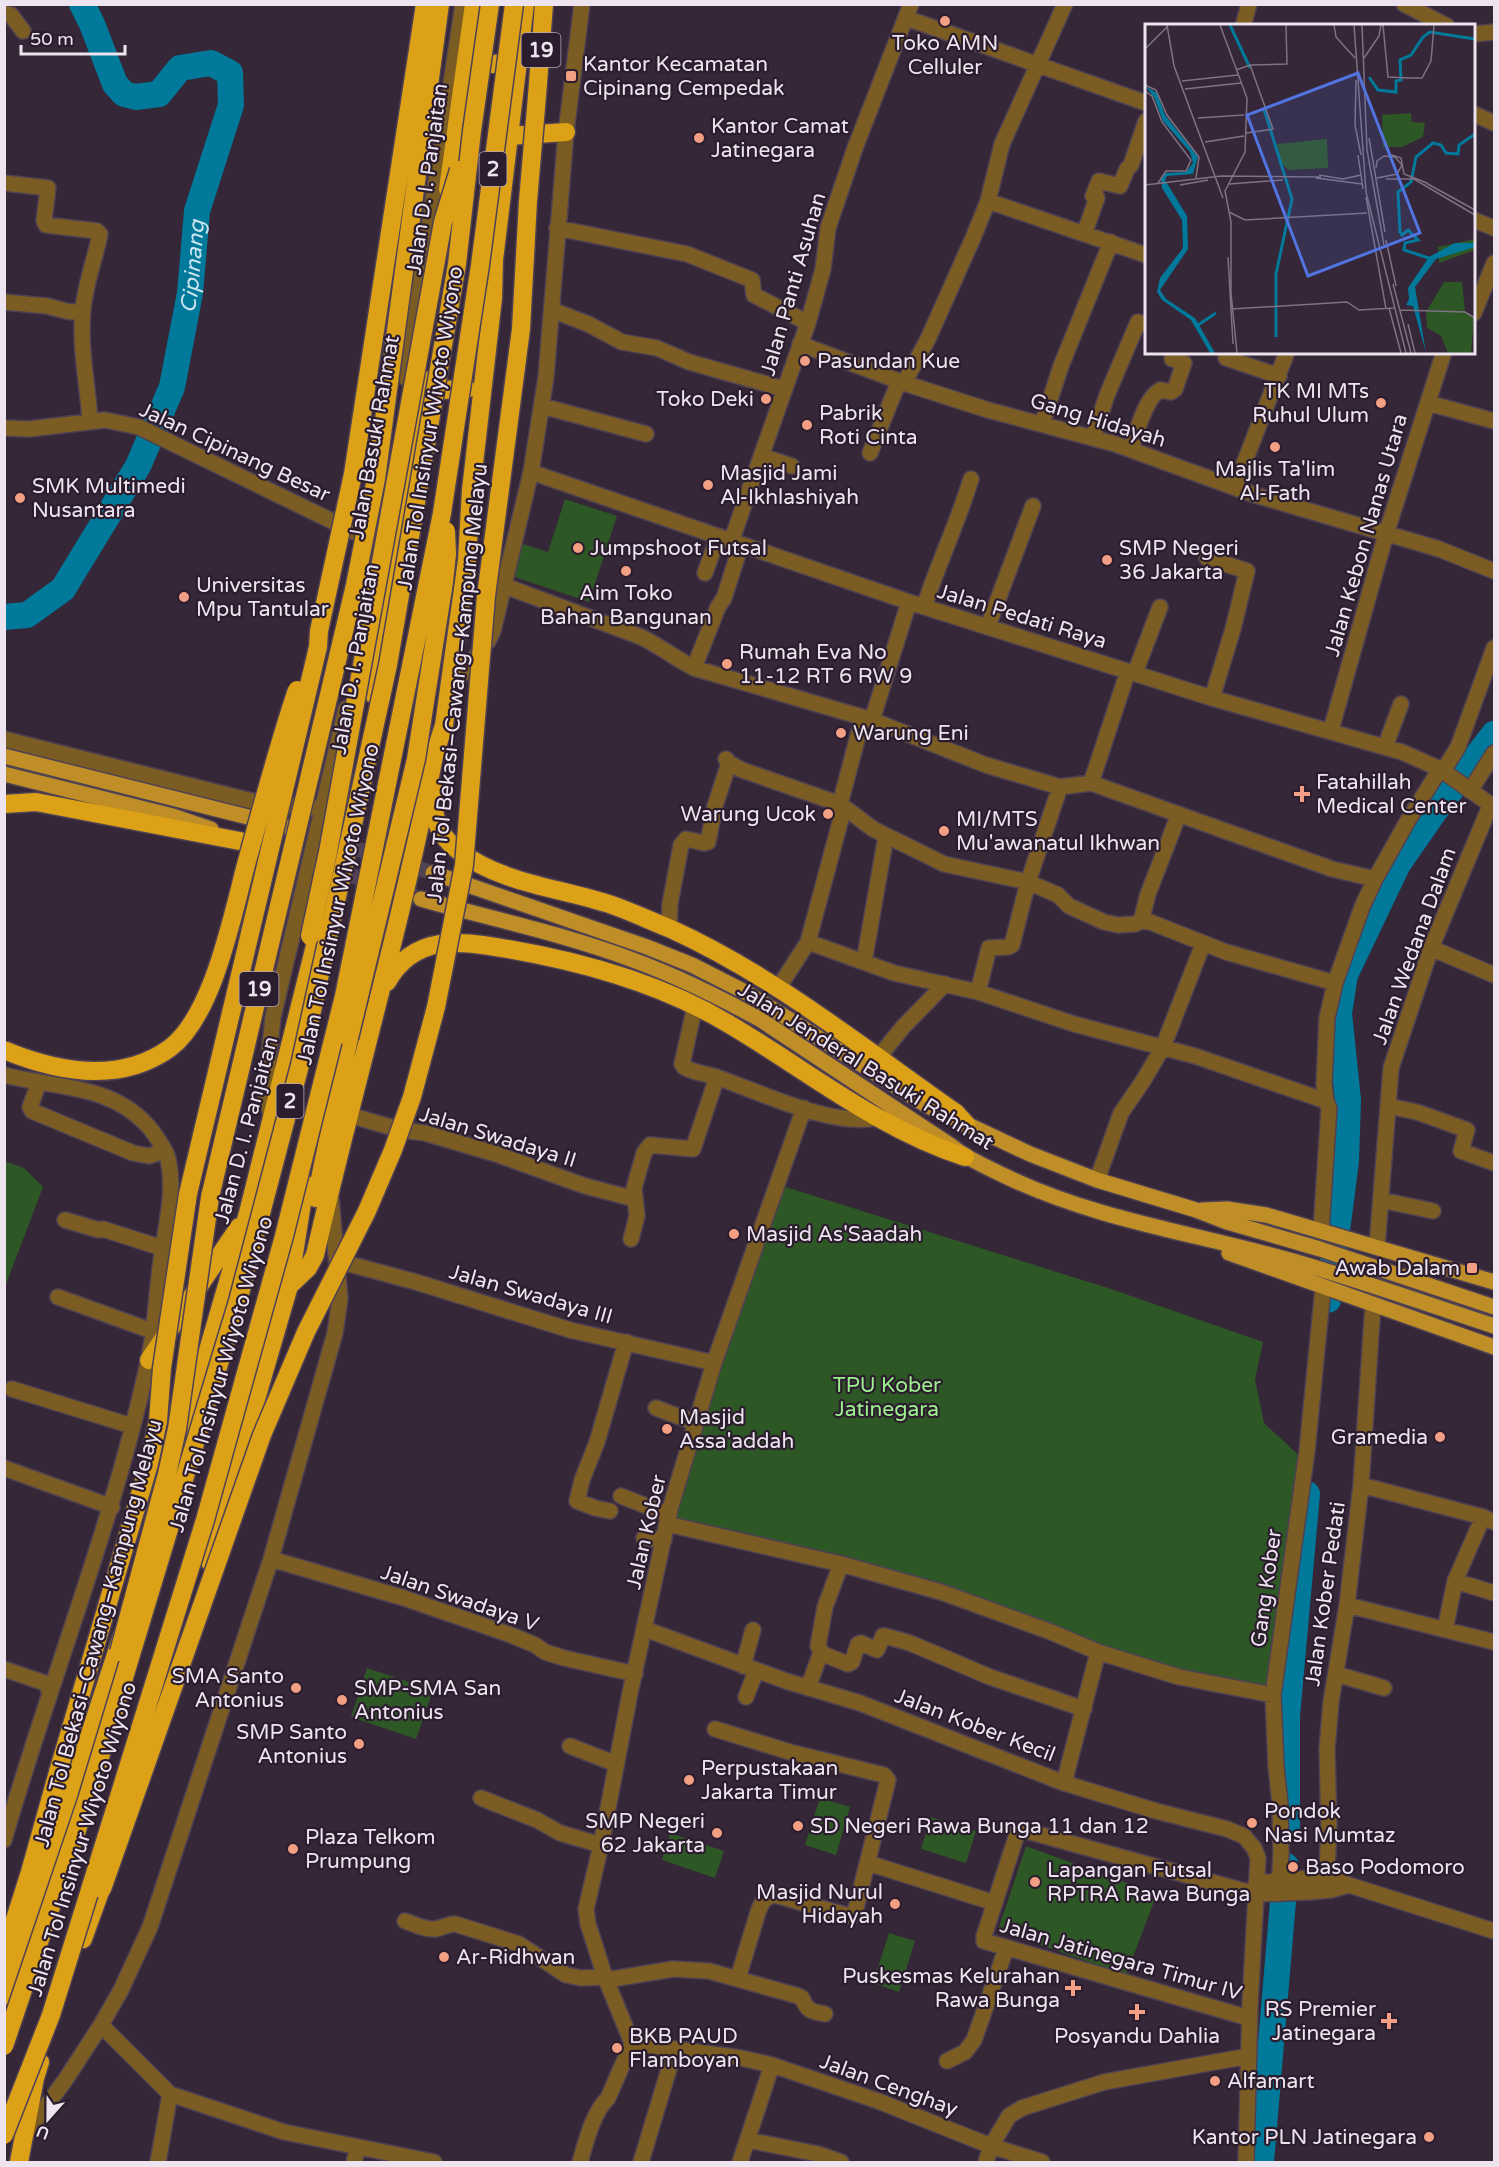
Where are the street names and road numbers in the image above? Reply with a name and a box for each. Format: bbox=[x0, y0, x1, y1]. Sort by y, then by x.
road number: 19 bbox=[522, 33, 560, 67]
street label: Jalan D. I. Panjaitan bbox=[402, 82, 453, 276]
road number: 2 bbox=[480, 152, 506, 186]
street label: Jalan Panti Asuhan bbox=[755, 190, 832, 379]
street label: Jalan Tol Insinyur Wiyoto Wiyono bbox=[393, 264, 468, 592]
street label: Jalan Basuki Rahmat bbox=[344, 333, 405, 541]
street label: Gang Hidayah bbox=[1027, 388, 1169, 453]
street label: Jalan Cipinang Besar bbox=[135, 397, 334, 508]
street label: Jalan Kebon Nanas Utara bbox=[1320, 411, 1413, 659]
street label: Jalan Tol Bekasi–Cawang–Kampung Melayu bbox=[422, 462, 493, 904]
street label: Jalan D. I. Panjaitan bbox=[326, 562, 385, 756]
street label: Jalan Pedati Raya bbox=[934, 579, 1109, 654]
street label: Jalan Tol Insinyur Wiyoto Wiyono bbox=[292, 741, 385, 1067]
street label: Jalan Wedana Dalam bbox=[1367, 844, 1462, 1048]
road number: 19 bbox=[240, 972, 278, 1006]
street label: Jalan Jenderal Basuki Rahmat bbox=[733, 977, 998, 1156]
street label: Jalan D. I. Panjaitan bbox=[209, 1034, 284, 1227]
road number: 2 bbox=[276, 1084, 304, 1118]
street label: Jalan Swadaya II bbox=[416, 1102, 579, 1173]
street label: Jalan Tol Insinyur Wiyoto Wiyono bbox=[164, 1213, 279, 1535]
street label: Jalan Swadaya III bbox=[446, 1259, 615, 1330]
street label: Jalan Tol Bekasi–Cawang–Kampung Melayu bbox=[29, 1417, 168, 1849]
street label: Jalan Kober bbox=[621, 1472, 672, 1592]
street label: Jalan Kober Pedati bbox=[1300, 1500, 1351, 1688]
street label: Gang Kober bbox=[1246, 1527, 1287, 1649]
street label: Jalan Swadaya V bbox=[378, 1560, 542, 1637]
street label: Jalan Tol Insinyur Wiyoto Wiyono bbox=[23, 1679, 142, 1999]
street label: Jalan Kober Kecil bbox=[891, 1683, 1059, 1768]
street label: Jalan Jatinegara Timur IV bbox=[997, 1913, 1245, 2006]
street label: Jalan Cenghay bbox=[817, 2049, 961, 2122]

